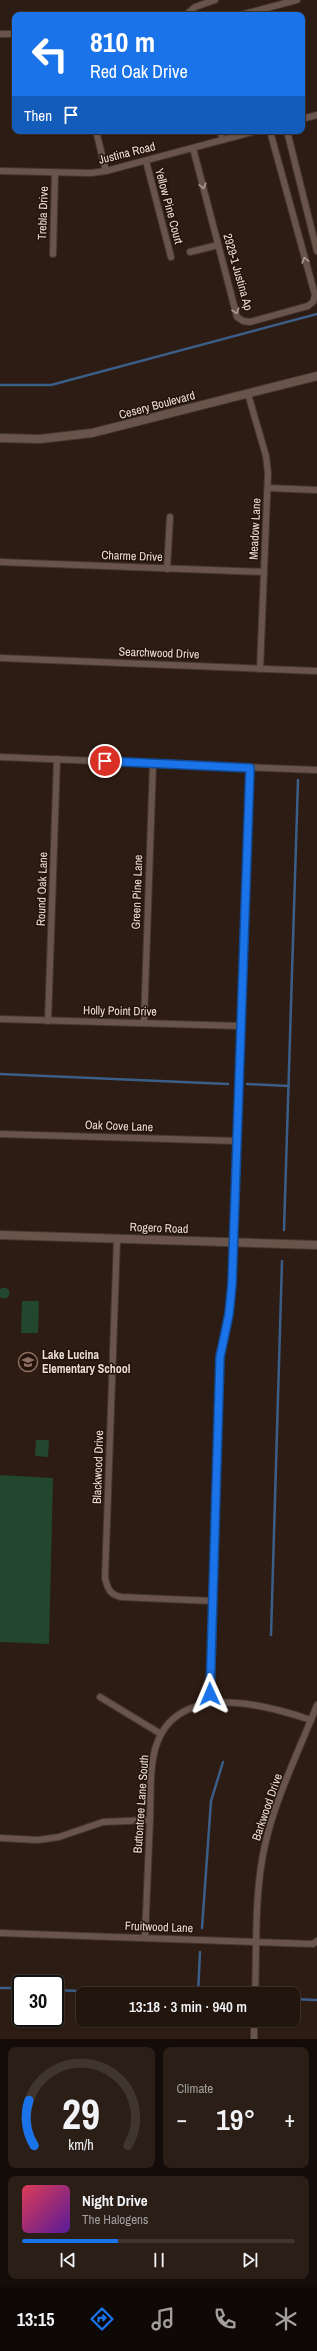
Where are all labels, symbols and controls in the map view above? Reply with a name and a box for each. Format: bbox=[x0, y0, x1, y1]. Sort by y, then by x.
text: 810 m bbox=[90, 23, 155, 61]
icon: left bbox=[24, 28, 76, 80]
text: Red Oak Drive bbox=[90, 59, 188, 84]
icon: arrive bbox=[60, 104, 82, 126]
text: Then bbox=[24, 105, 52, 126]
street label: Justina Road bbox=[97, 138, 157, 168]
street label: Yellow Pine Court bbox=[151, 166, 187, 246]
one-way arrow bbox=[198, 182, 207, 189]
street label: Trebla Drive bbox=[34, 186, 52, 240]
street label: 2929-1 Justina Ap bbox=[219, 232, 257, 312]
one-way arrow bbox=[301, 257, 310, 264]
one-way arrow bbox=[231, 308, 240, 315]
street label: Cesery Boulevard bbox=[117, 387, 197, 423]
street label: Meadow Lane bbox=[245, 498, 265, 560]
street label: Charme Drive bbox=[101, 547, 163, 565]
street label: Searchwood Drive bbox=[118, 644, 200, 662]
pin bbox=[88, 744, 122, 778]
icon: arrive bbox=[94, 750, 116, 772]
street label: Round Oak Lane bbox=[33, 852, 51, 926]
street label: Green Pine Lane bbox=[128, 854, 146, 930]
street label: Holly Point Drive bbox=[83, 1002, 157, 1020]
street label: Oak Cove Lane bbox=[85, 1117, 153, 1135]
street label: Rogero Road bbox=[129, 1219, 189, 1237]
place label: Lake Lucina Elementary School bbox=[42, 1347, 131, 1377]
school or university icon: Lake Lucina Elementary School bbox=[17, 1351, 39, 1373]
street label: Blackwood Drive bbox=[89, 1430, 107, 1504]
position arrow bbox=[189, 1673, 231, 1715]
street label: Buttontree Lane South bbox=[130, 1754, 152, 1854]
street label: Barkwood Drive bbox=[248, 1771, 286, 1843]
street label: Fruitwood Lane bbox=[125, 1918, 193, 1936]
speed limit sign: 30 bbox=[12, 1975, 64, 2027]
text: 13:18 · 3 min · 940 m bbox=[129, 1996, 247, 2017]
text: Climate bbox=[177, 2080, 213, 2097]
text: 29 bbox=[62, 2085, 100, 2141]
text: 19° bbox=[216, 2099, 255, 2139]
text: − bbox=[177, 2104, 187, 2134]
text: + bbox=[284, 2104, 295, 2134]
text: km/h bbox=[69, 2134, 94, 2153]
text: Night Drive bbox=[82, 2190, 148, 2211]
text: The Halogens bbox=[82, 2211, 148, 2228]
icon: previous bbox=[57, 2249, 79, 2271]
icon: pause bbox=[148, 2249, 170, 2271]
icon: next bbox=[239, 2249, 261, 2271]
icon: directions bbox=[88, 2305, 116, 2333]
icon: music bbox=[149, 2305, 177, 2333]
icon: phone bbox=[211, 2305, 239, 2333]
icon: climate bbox=[272, 2305, 300, 2333]
text: 13:15 bbox=[17, 2307, 54, 2332]

